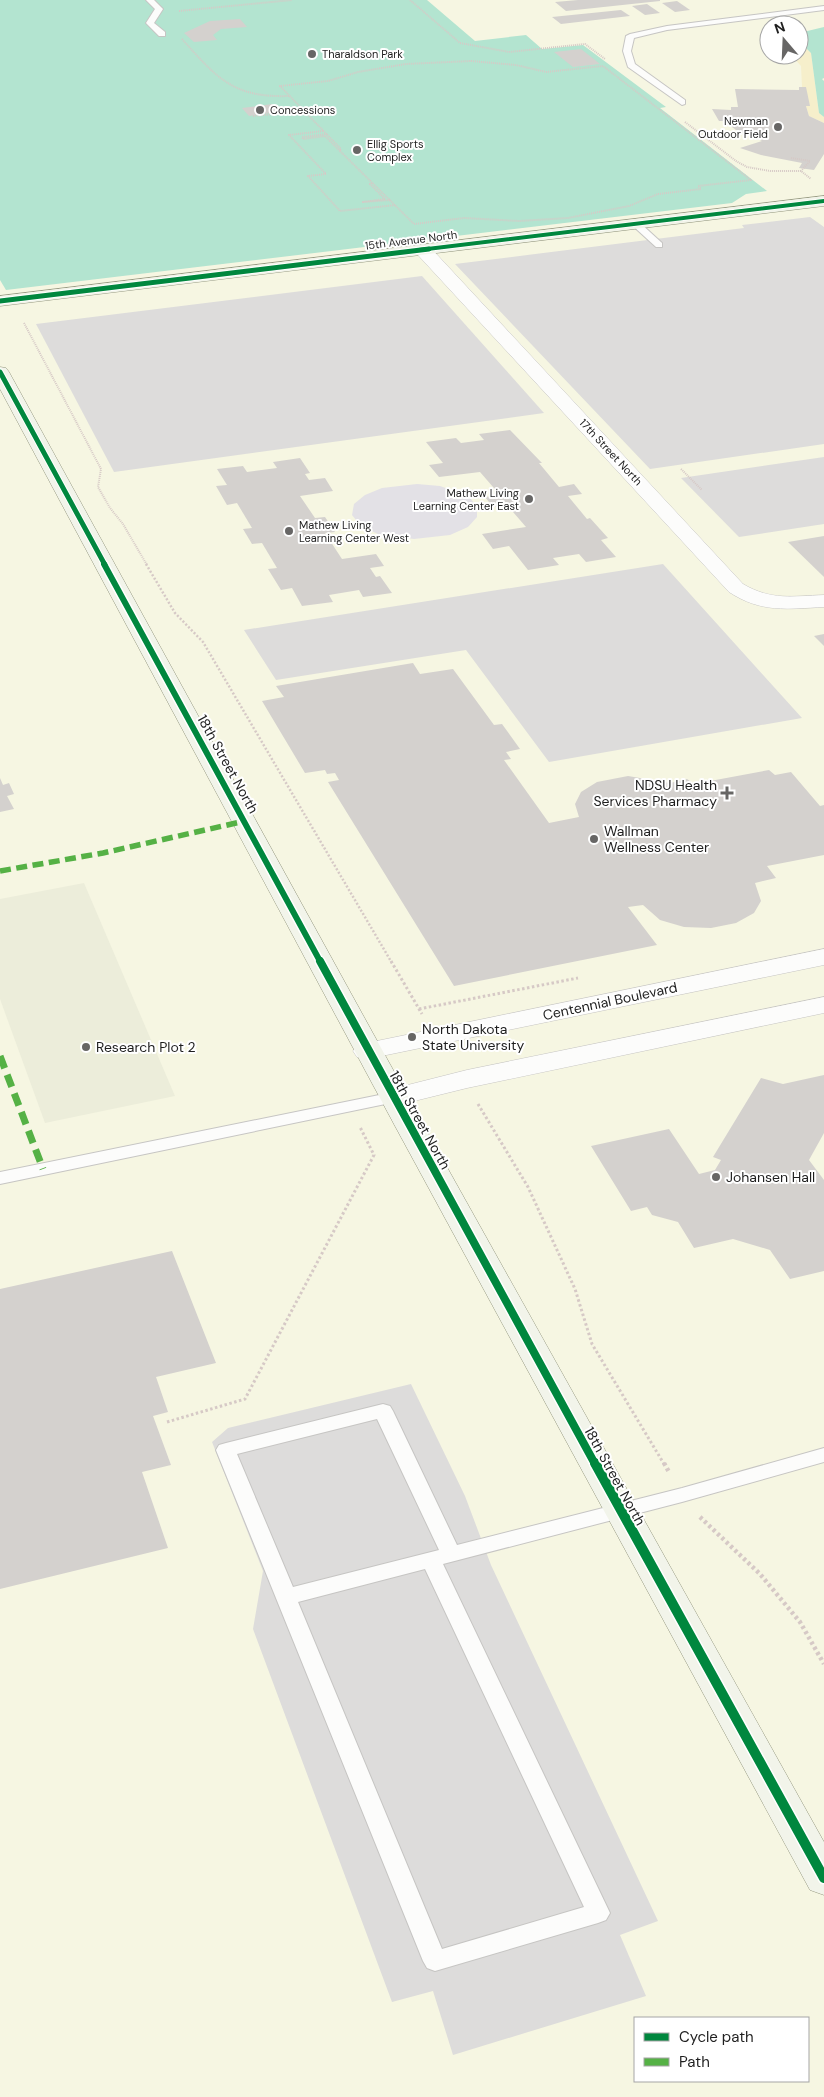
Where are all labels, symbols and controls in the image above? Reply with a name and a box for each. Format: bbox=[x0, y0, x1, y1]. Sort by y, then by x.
north arrow bbox=[759, 15, 809, 65]
text: N bbox=[772, 18, 788, 38]
place label: Tharaldson Park bbox=[322, 47, 403, 61]
marker: Tharaldson Park bbox=[306, 48, 318, 60]
place label: Concessions bbox=[270, 103, 335, 117]
marker: Concessions bbox=[254, 104, 266, 116]
place label: Newman Outdoor Field bbox=[698, 114, 768, 141]
marker: Newman Outdoor Field bbox=[772, 121, 784, 133]
place label: Ellig Sports Complex bbox=[367, 137, 424, 164]
marker: Ellig Sports Complex bbox=[351, 144, 363, 156]
street label: 15th Avenue North bbox=[364, 227, 458, 253]
street label: 17th Street North bbox=[577, 416, 645, 488]
place label: Mathew Living Learning Center East bbox=[413, 486, 519, 513]
marker: Mathew Living Learning Center East bbox=[523, 493, 535, 505]
place label: Mathew Living Learning Center West bbox=[299, 518, 409, 545]
marker: Mathew Living Learning Center West bbox=[283, 525, 295, 537]
street label: 18th Street North bbox=[193, 711, 263, 817]
place label: NDSU Health Services Pharmacy bbox=[593, 776, 717, 810]
marker: NDSU Health Services Pharmacy bbox=[721, 787, 733, 799]
place label: Wallman Wellness Center bbox=[604, 822, 709, 856]
marker: Wallman Wellness Center bbox=[588, 833, 600, 845]
street label: Centennial Boulevard bbox=[541, 978, 679, 1024]
place label: North Dakota State University bbox=[422, 1020, 525, 1054]
marker: North Dakota State University bbox=[406, 1031, 418, 1043]
place label: Research Plot 2 bbox=[96, 1038, 196, 1056]
marker: Research Plot 2 bbox=[80, 1041, 92, 1053]
street label: 18th Street North bbox=[385, 1067, 455, 1173]
place label: Johansen Hall bbox=[726, 1168, 815, 1186]
marker: Johansen Hall bbox=[710, 1171, 722, 1183]
street label: 18th Street North bbox=[580, 1423, 650, 1529]
legend bbox=[634, 2017, 809, 2082]
text: Cycle path bbox=[679, 2027, 754, 2047]
text: Path bbox=[679, 2052, 710, 2072]

